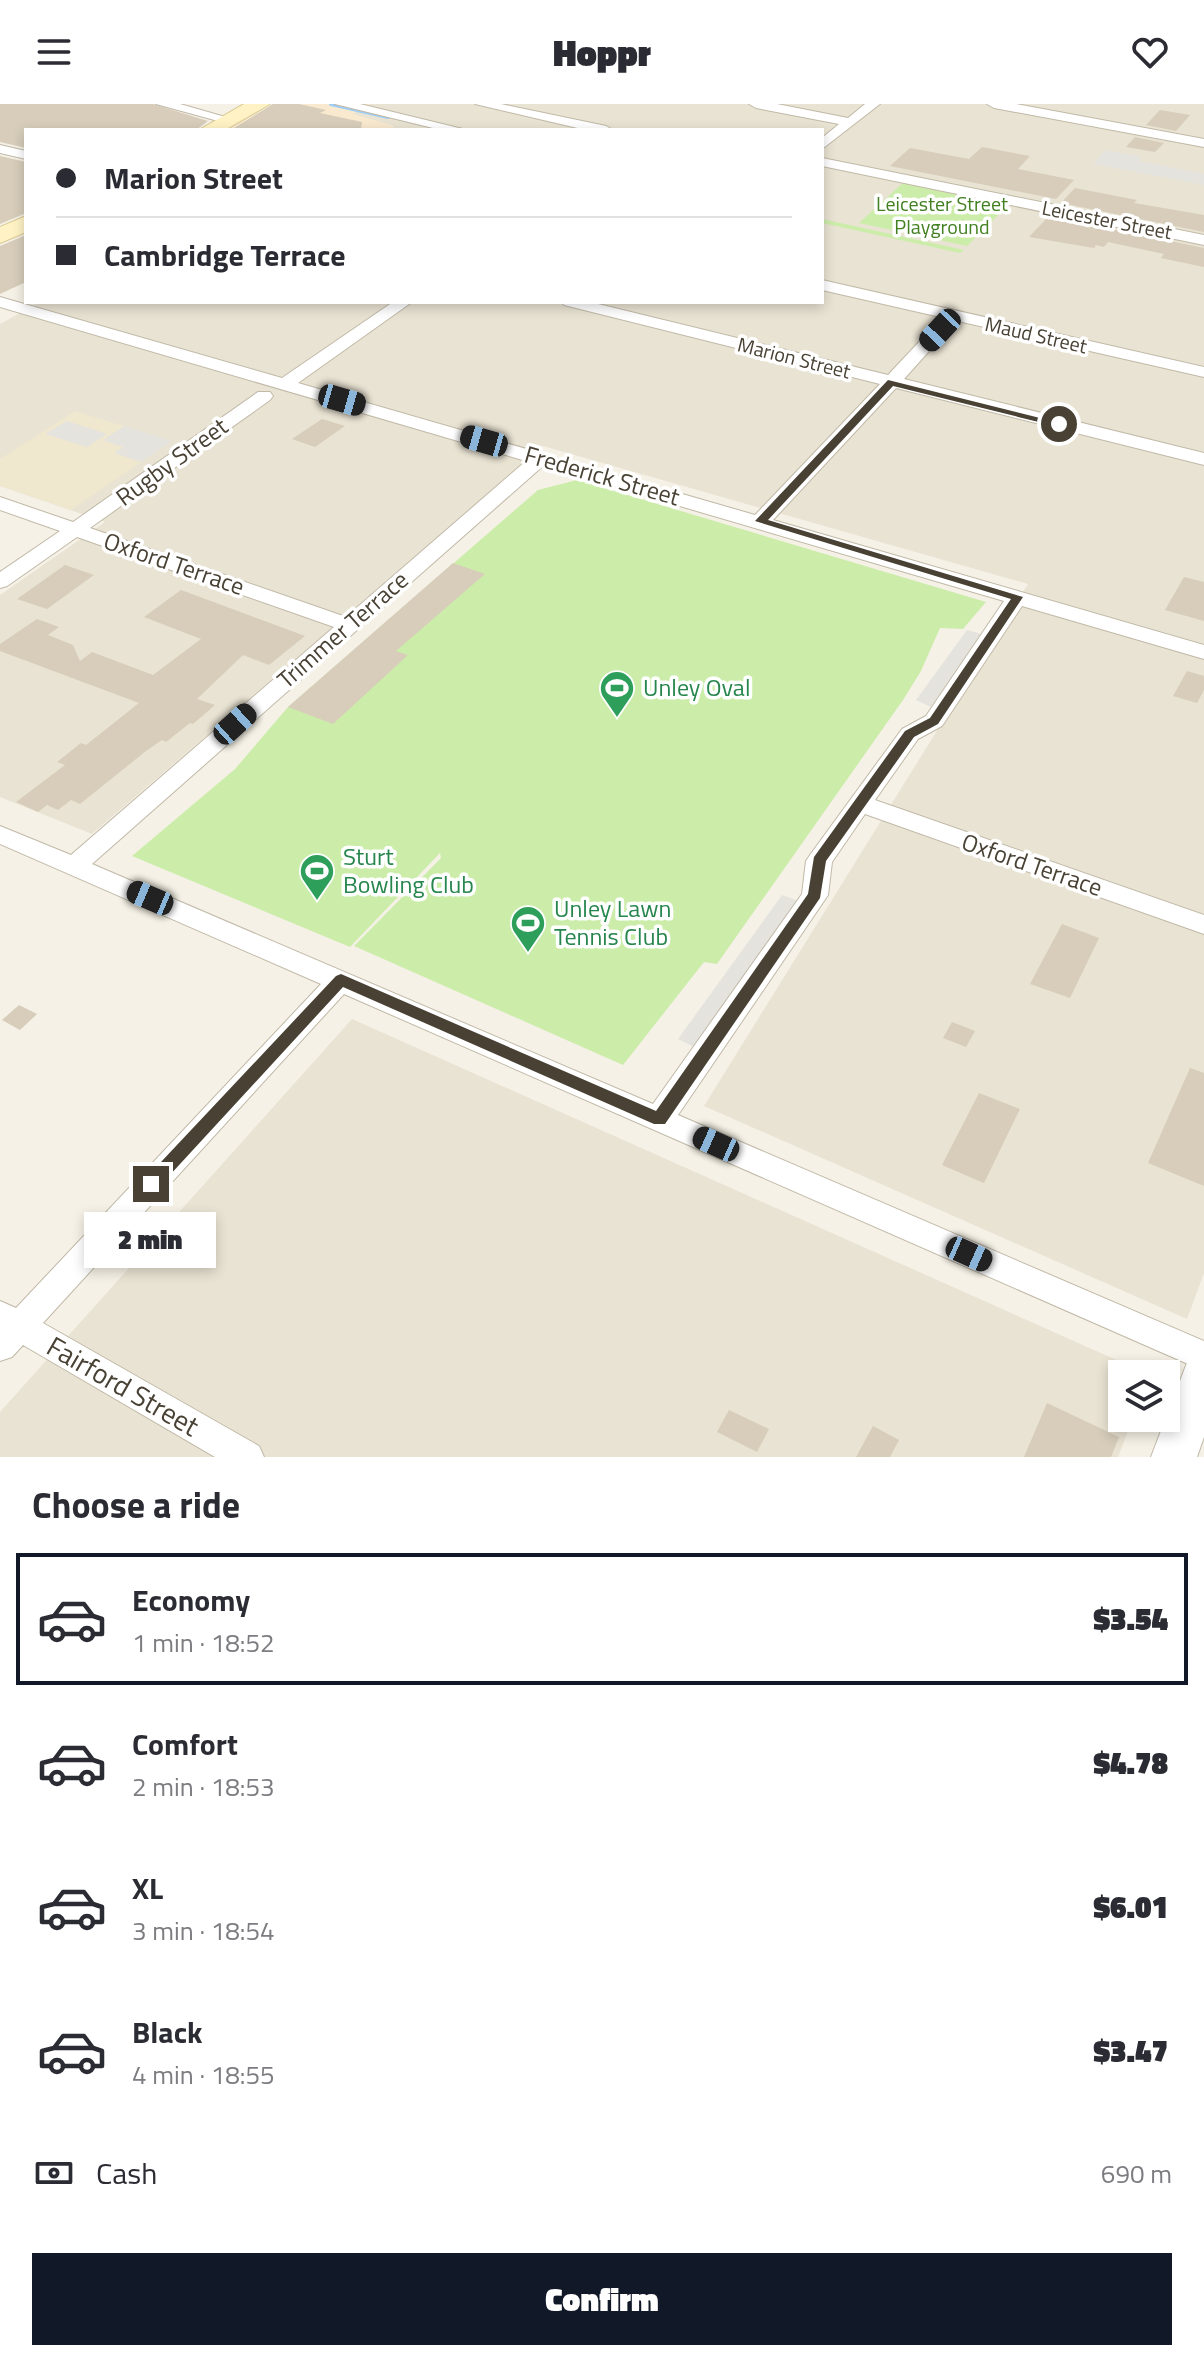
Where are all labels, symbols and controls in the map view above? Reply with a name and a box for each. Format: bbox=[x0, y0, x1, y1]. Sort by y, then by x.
text: Hoppr bbox=[553, 25, 651, 80]
icon: menu bbox=[32, 30, 76, 74]
icon: heart bbox=[1128, 30, 1172, 74]
text: Marion Street bbox=[104, 155, 283, 201]
park label: Leicester Street Playground bbox=[876, 188, 1008, 242]
street label: Leicester Street bbox=[1039, 192, 1175, 247]
text: Cambridge Terrace bbox=[104, 232, 346, 278]
car bbox=[915, 304, 965, 356]
street label: Maud Street bbox=[982, 308, 1090, 361]
street label: Marion Street bbox=[734, 329, 854, 387]
car bbox=[316, 382, 368, 418]
route start bbox=[1041, 406, 1077, 442]
street label: Rugby Street bbox=[108, 408, 235, 514]
car bbox=[458, 423, 510, 459]
street label: Frederick Street bbox=[521, 436, 685, 515]
street label: Oxford Terrace bbox=[99, 522, 250, 604]
street label: Trimmer Terrace bbox=[269, 562, 416, 696]
sports icon: Unley Oval bbox=[598, 669, 636, 719]
place label: Unley Oval bbox=[643, 669, 750, 705]
car bbox=[209, 699, 261, 749]
street label: Oxford Terrace bbox=[957, 823, 1108, 905]
place label: Sturt Bowling Club bbox=[343, 838, 474, 902]
sports icon: Sturt Bowling Club bbox=[298, 852, 336, 902]
car bbox=[123, 878, 177, 918]
place label: Unley Lawn Tennis Club bbox=[554, 890, 671, 954]
sports icon: Unley Lawn Tennis Club bbox=[509, 904, 547, 954]
car bbox=[689, 1123, 743, 1165]
route end bbox=[133, 1166, 169, 1202]
callout: 2 min bbox=[85, 1212, 217, 1268]
text: 2 min bbox=[118, 1220, 182, 1259]
car bbox=[942, 1233, 996, 1275]
street label: Fairford Street bbox=[39, 1324, 208, 1447]
map controls bbox=[1108, 1360, 1180, 1432]
button: layers bbox=[1108, 1360, 1180, 1432]
text: Choose a ride bbox=[32, 1477, 240, 1532]
text: Economy bbox=[132, 1577, 250, 1623]
icon: car bbox=[36, 1583, 108, 1655]
text: $3.54 bbox=[1094, 1596, 1168, 1642]
text: 1 min · 18:52 bbox=[132, 1623, 275, 1662]
text: Comfort bbox=[132, 1721, 238, 1767]
icon: car bbox=[36, 1727, 108, 1799]
text: $4.78 bbox=[1094, 1740, 1168, 1786]
text: 2 min · 18:53 bbox=[132, 1767, 275, 1806]
text: XL bbox=[132, 1865, 163, 1911]
icon: car bbox=[36, 1871, 108, 1943]
text: $6.01 bbox=[1094, 1884, 1168, 1930]
text: 3 min · 18:54 bbox=[132, 1911, 275, 1950]
text: Black bbox=[132, 2009, 203, 2055]
icon: car bbox=[36, 2015, 108, 2087]
text: $3.47 bbox=[1094, 2028, 1168, 2074]
text: 4 min · 18:55 bbox=[132, 2055, 275, 2094]
text: Cash bbox=[96, 2150, 157, 2196]
icon: cash bbox=[32, 2151, 76, 2195]
text: 690 m bbox=[1101, 2154, 1172, 2193]
button: Confirm bbox=[32, 2253, 1172, 2345]

